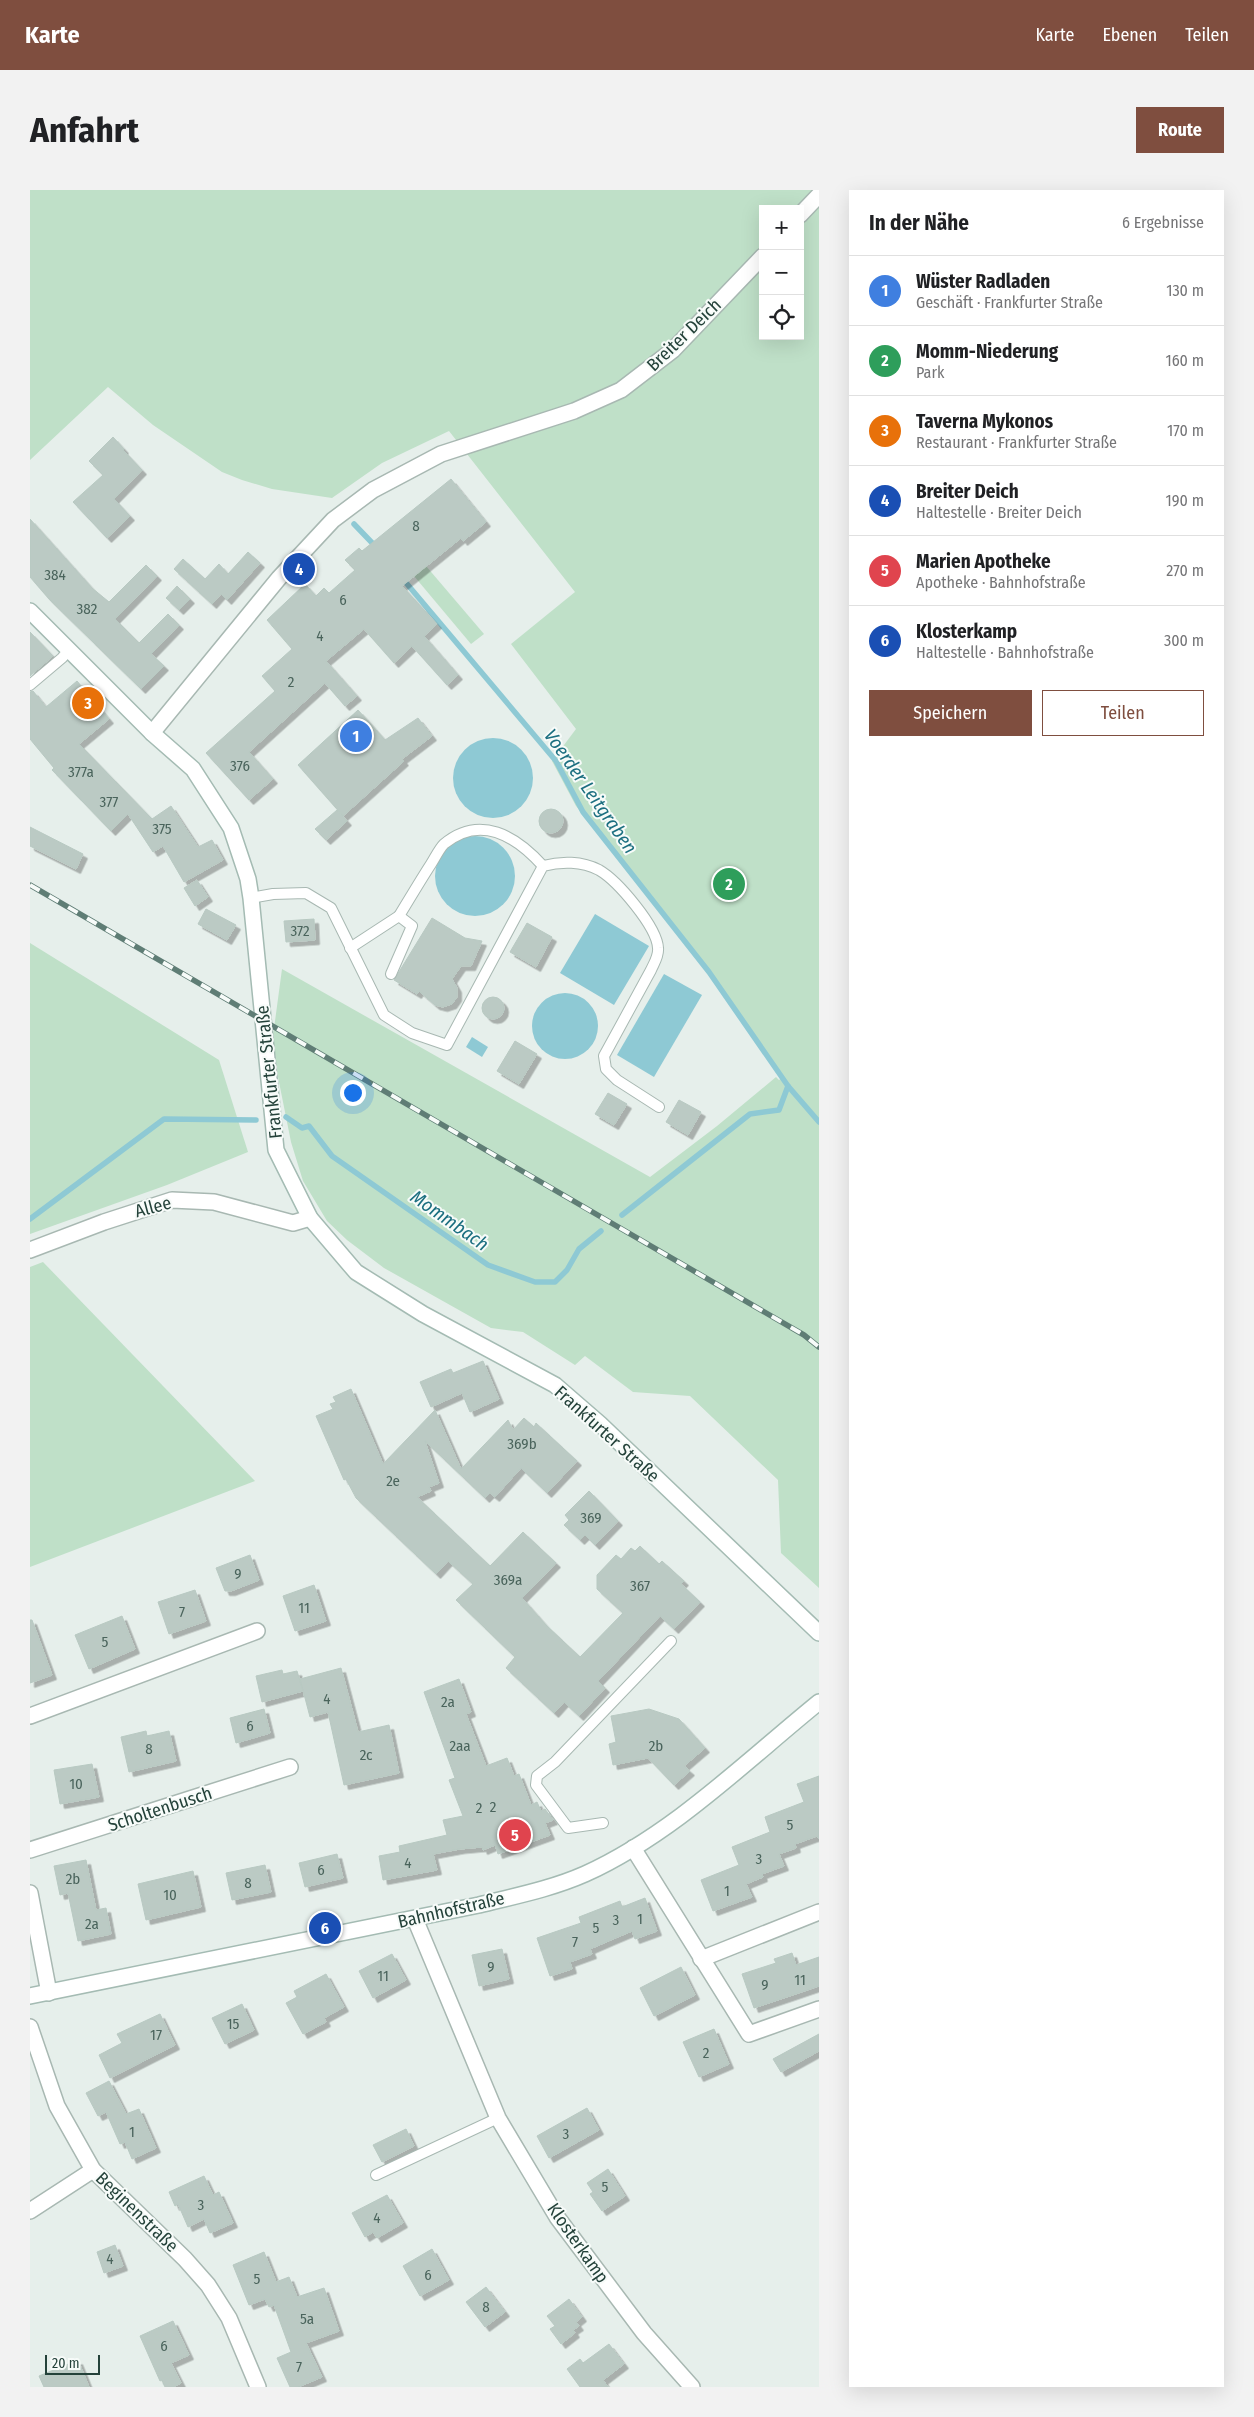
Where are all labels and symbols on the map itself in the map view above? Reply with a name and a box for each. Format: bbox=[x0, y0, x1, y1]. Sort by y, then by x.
street label: Breiter Deich bbox=[642, 294, 726, 376]
house number: 8 bbox=[412, 517, 420, 535]
pin: 4 bbox=[283, 550, 315, 588]
house number: 384 bbox=[44, 566, 66, 584]
house number: 6 bbox=[339, 591, 347, 609]
house number: 382 bbox=[77, 600, 98, 618]
house number: 4 bbox=[316, 627, 324, 645]
house number: 2 bbox=[288, 673, 295, 691]
pin: 3 bbox=[72, 684, 104, 722]
pin: 1 bbox=[340, 717, 372, 755]
water label: Voerder Leitgraben bbox=[539, 725, 642, 858]
house number: 376 bbox=[230, 757, 250, 775]
house number: 377a bbox=[68, 763, 94, 781]
house number: 377 bbox=[100, 793, 118, 811]
house number: 375 bbox=[152, 820, 172, 838]
pin: 2 bbox=[713, 865, 745, 903]
house number: 372 bbox=[290, 922, 310, 940]
street label: Frankfurter Straße bbox=[251, 1004, 287, 1140]
your location bbox=[340, 1080, 366, 1106]
water label: Mommbach bbox=[406, 1185, 493, 1256]
street label: Allee bbox=[132, 1192, 174, 1222]
street label: Frankfurter Straße bbox=[550, 1381, 664, 1487]
house number: 369b bbox=[507, 1435, 537, 1453]
house number: 2e bbox=[386, 1472, 400, 1490]
house number: 369 bbox=[580, 1509, 602, 1527]
house number: 9 bbox=[234, 1565, 242, 1583]
house number: 369a bbox=[494, 1571, 522, 1589]
house number: 367 bbox=[630, 1577, 650, 1595]
house number: 11 bbox=[298, 1599, 310, 1617]
house number: 7 bbox=[179, 1603, 185, 1621]
house number: 5 bbox=[102, 1633, 109, 1651]
house number: 4 bbox=[323, 1690, 331, 1708]
house number: 2a bbox=[441, 1693, 455, 1711]
house number: 6 bbox=[246, 1717, 254, 1735]
house number: 2aa bbox=[449, 1737, 471, 1755]
house number: 2b bbox=[649, 1737, 663, 1755]
house number: 8 bbox=[145, 1740, 153, 1758]
house number: 2c bbox=[360, 1746, 373, 1764]
house number: 10 bbox=[69, 1775, 83, 1793]
street label: Scholtenbusch bbox=[105, 1782, 215, 1836]
house number: 2 bbox=[490, 1798, 497, 1816]
house number: 2 bbox=[476, 1799, 483, 1817]
pin: 5 bbox=[499, 1816, 531, 1854]
house number: 5 bbox=[787, 1816, 794, 1834]
house number: 3 bbox=[756, 1850, 763, 1868]
house number: 4 bbox=[404, 1854, 412, 1872]
house number: 6 bbox=[317, 1861, 325, 1879]
house number: 2b bbox=[66, 1870, 80, 1888]
house number: 8 bbox=[244, 1874, 252, 1892]
house number: 1 bbox=[724, 1882, 730, 1900]
house number: 10 bbox=[163, 1886, 177, 1904]
street label: Bahnhofstraße bbox=[396, 1887, 507, 1933]
pin: 6 bbox=[309, 1909, 341, 1947]
house number: 1 bbox=[637, 1910, 643, 1928]
house number: 3 bbox=[613, 1911, 620, 1929]
house number: 2a bbox=[85, 1915, 99, 1933]
house number: 5 bbox=[593, 1919, 600, 1937]
house number: 7 bbox=[572, 1933, 578, 1951]
house number: 9 bbox=[487, 1958, 495, 1976]
house number: 11 bbox=[377, 1967, 389, 1985]
house number: 11 bbox=[794, 1971, 806, 1989]
house number: 9 bbox=[761, 1976, 769, 1994]
house number: 15 bbox=[227, 2015, 239, 2033]
house number: 17 bbox=[150, 2026, 162, 2044]
house number: 2 bbox=[703, 2044, 710, 2062]
house number: 1 bbox=[129, 2123, 135, 2141]
house number: 3 bbox=[563, 2125, 570, 2143]
street label: Beginenstraße bbox=[91, 2167, 183, 2257]
house number: 5 bbox=[602, 2178, 609, 2196]
house number: 3 bbox=[198, 2196, 205, 2214]
street label: Klosterkamp bbox=[542, 2199, 614, 2287]
house number: 4 bbox=[373, 2209, 381, 2227]
house number: 4 bbox=[106, 2250, 114, 2268]
house number: 6 bbox=[424, 2266, 432, 2284]
house number: 5 bbox=[254, 2270, 261, 2288]
house number: 8 bbox=[482, 2298, 490, 2316]
house number: 5a bbox=[300, 2310, 314, 2328]
house number: 6 bbox=[160, 2337, 168, 2355]
scale bar bbox=[45, 2352, 100, 2375]
house number: 7 bbox=[296, 2358, 302, 2376]

